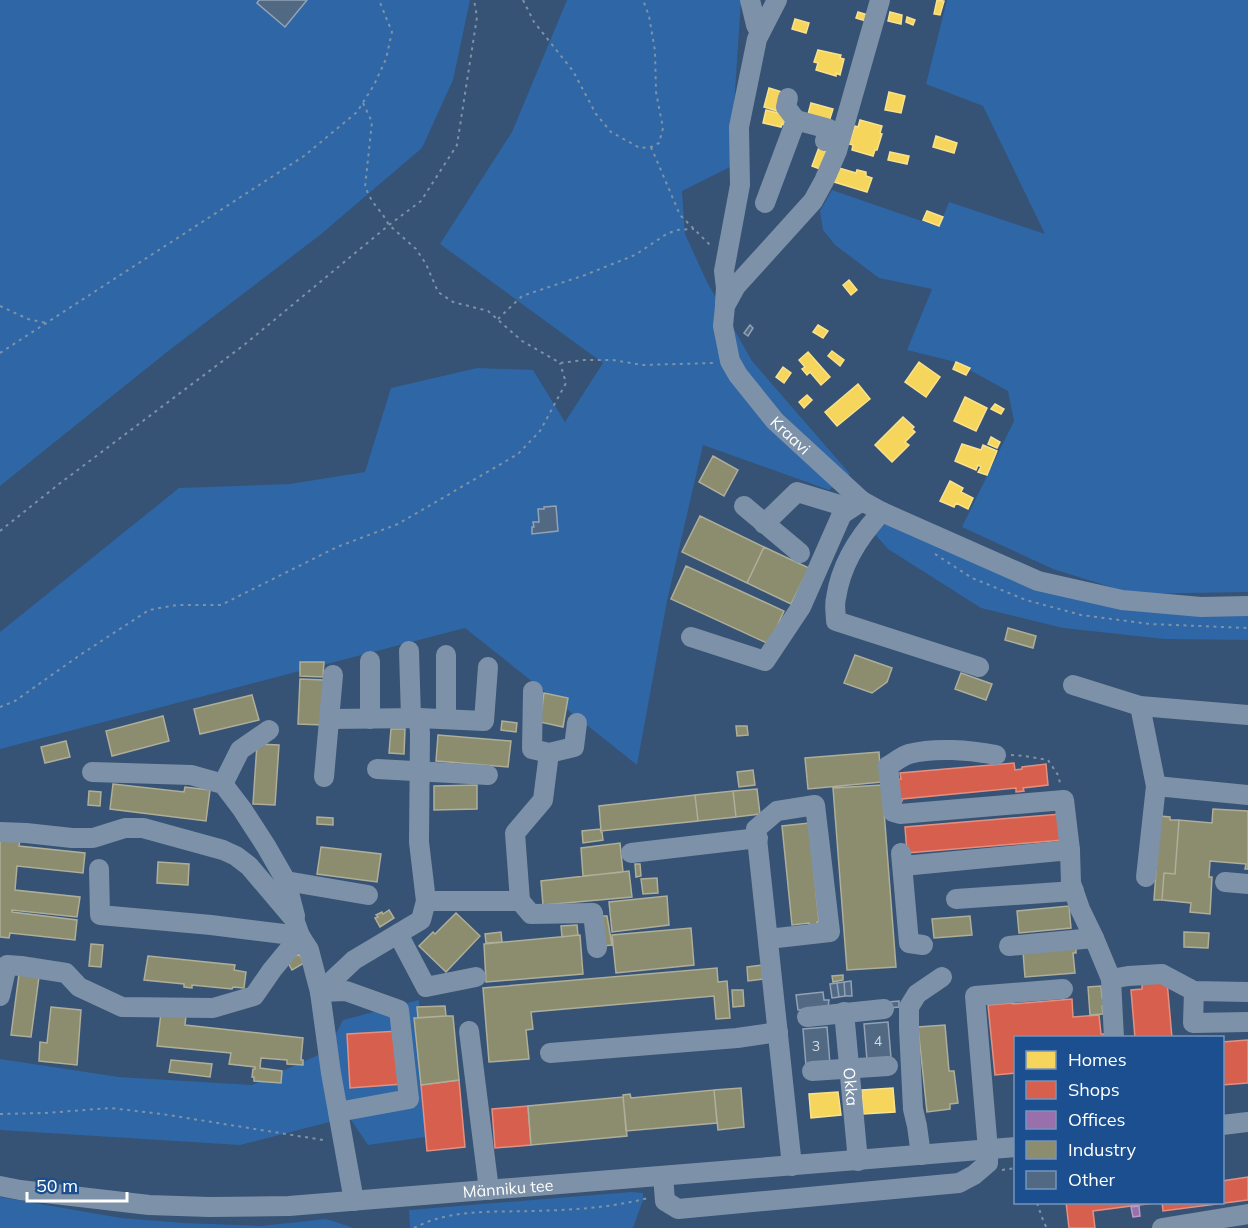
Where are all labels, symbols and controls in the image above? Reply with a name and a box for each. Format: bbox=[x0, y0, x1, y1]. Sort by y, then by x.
street label: Kraavi bbox=[766, 412, 815, 459]
house number: 4 bbox=[874, 1032, 883, 1050]
legend bbox=[1014, 1036, 1224, 1204]
house number: 3 bbox=[812, 1037, 820, 1055]
text: Homes bbox=[1068, 1048, 1127, 1071]
street label: Okka bbox=[839, 1067, 863, 1107]
text: Shops bbox=[1068, 1078, 1120, 1101]
text: Offices bbox=[1068, 1108, 1126, 1131]
text: Industry bbox=[1068, 1138, 1137, 1161]
scale bar bbox=[27, 1165, 128, 1203]
text: Other bbox=[1068, 1168, 1116, 1191]
text: 50 m bbox=[36, 1174, 78, 1197]
street label: Männiku tee bbox=[462, 1175, 554, 1202]

